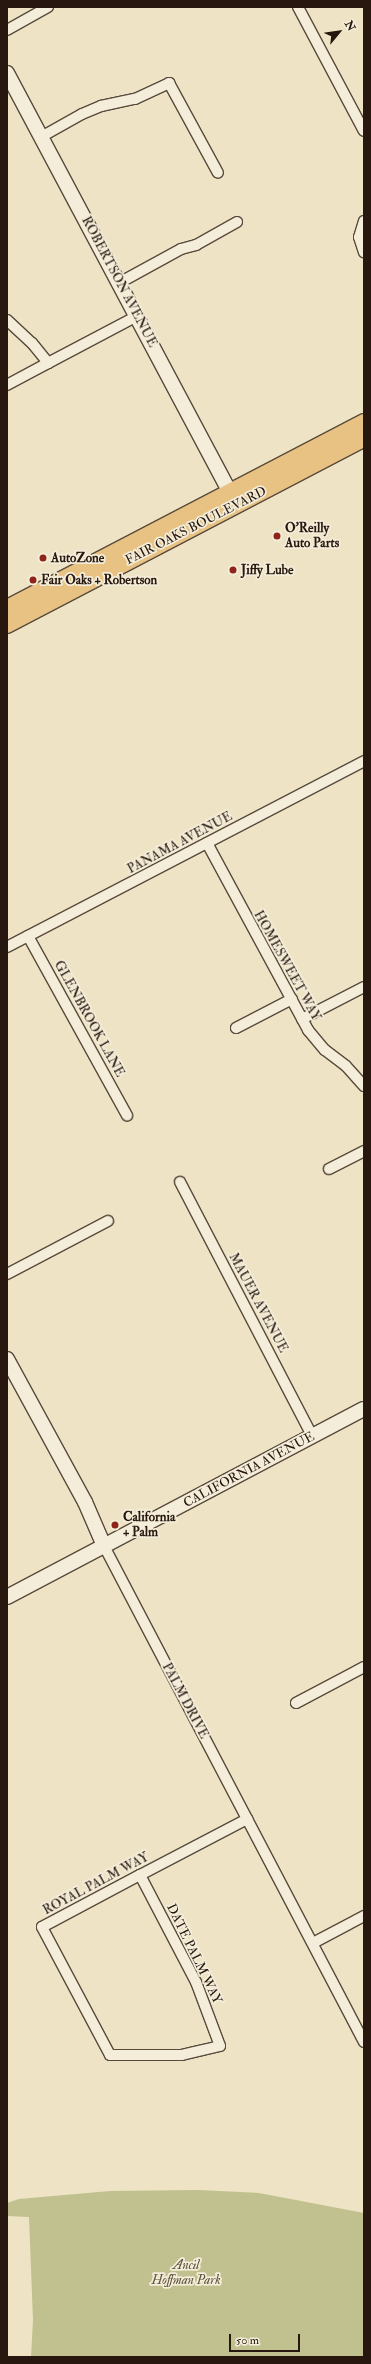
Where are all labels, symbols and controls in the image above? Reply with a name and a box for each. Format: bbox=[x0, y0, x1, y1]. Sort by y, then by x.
north arrow bbox=[319, 12, 359, 52]
text: N bbox=[342, 18, 358, 33]
street label: ROBERTSON AVENUE bbox=[78, 214, 160, 350]
street label: FAIR OAKS BOULEVARD bbox=[123, 484, 269, 568]
place label: O'Reilly Auto Parts bbox=[285, 521, 339, 552]
marker: O'Reilly Auto Parts bbox=[272, 531, 282, 541]
place label: AutoZone bbox=[51, 550, 104, 566]
marker: AutoZone bbox=[38, 553, 48, 563]
place label: Jiffy Lube bbox=[241, 562, 293, 578]
marker: Jiffy Lube bbox=[228, 565, 238, 575]
place label: Fair Oaks + Robertson bbox=[41, 572, 157, 588]
marker: Fair Oaks + Robertson bbox=[28, 575, 38, 585]
street label: PANAMA AVENUE bbox=[125, 809, 235, 877]
street label: HOMESWEET WAY bbox=[250, 908, 324, 1024]
street label: GLENBROOK LANE bbox=[51, 958, 127, 1080]
street label: MAUER AVENUE bbox=[225, 1250, 291, 1356]
street label: CALIFORNIA AVENUE bbox=[181, 1429, 317, 1511]
place label: California + Palm bbox=[123, 1510, 175, 1541]
marker: California + Palm bbox=[110, 1520, 120, 1530]
street label: PALM DRIVE bbox=[158, 1660, 212, 1742]
street label: ROYAL PALM WAY bbox=[40, 1849, 152, 1919]
street label: DATE PALM WAY bbox=[163, 1901, 225, 2007]
park label: Ancil Hoffman Park bbox=[151, 2258, 221, 2289]
scale bar bbox=[231, 2326, 302, 2352]
text: 50 m bbox=[236, 2333, 259, 2348]

